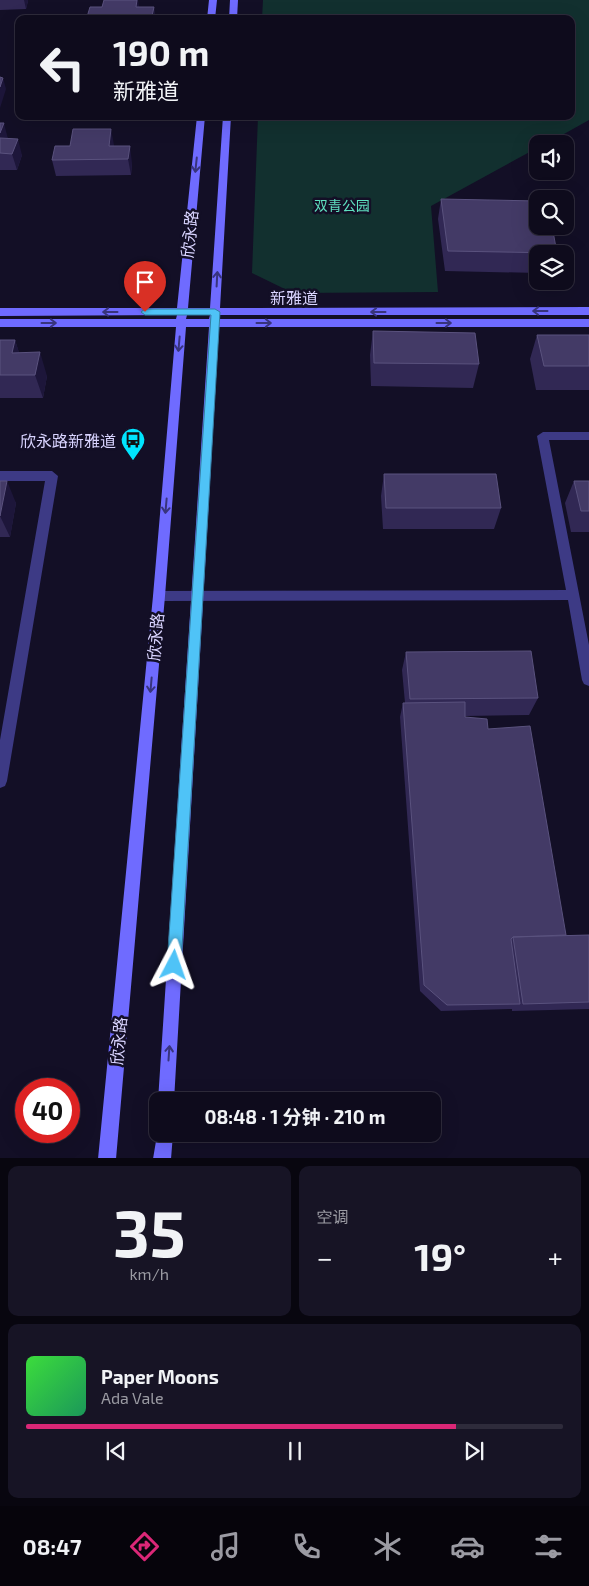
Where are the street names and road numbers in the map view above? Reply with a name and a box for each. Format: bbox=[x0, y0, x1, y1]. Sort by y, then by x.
street label: 欣永路 bbox=[177, 209, 201, 259]
street label: 新雅道 bbox=[270, 288, 318, 307]
street label: 欣永路 bbox=[143, 612, 167, 662]
street label: 欣永路 bbox=[106, 1016, 130, 1066]

